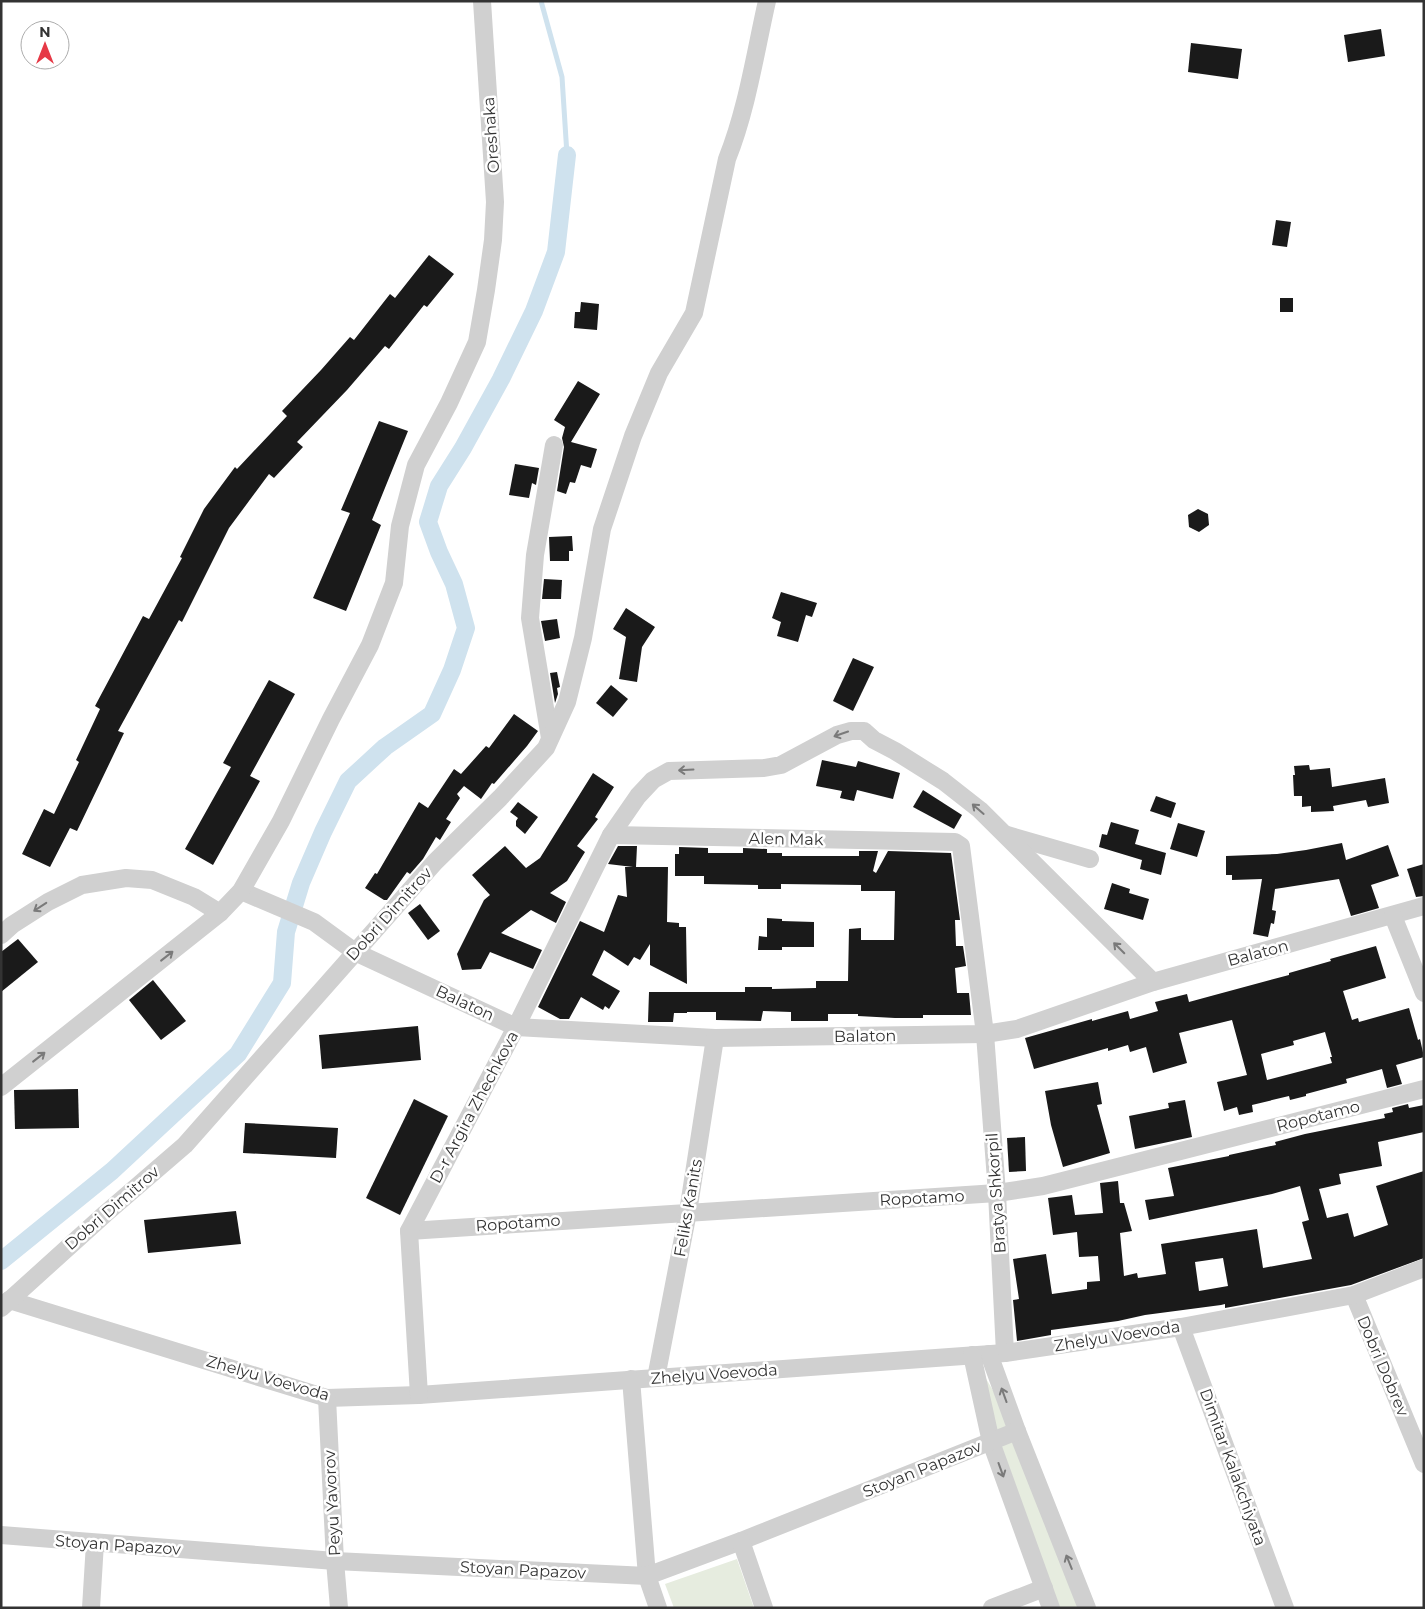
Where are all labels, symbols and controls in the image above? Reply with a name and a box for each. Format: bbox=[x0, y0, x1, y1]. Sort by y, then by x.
north arrow bbox=[20, 20, 70, 70]
text: N bbox=[39, 23, 51, 41]
street label: Oreshaka bbox=[479, 96, 503, 174]
one-way arrow bbox=[833, 730, 849, 740]
one-way arrow bbox=[679, 766, 695, 775]
one-way arrow bbox=[972, 803, 985, 815]
street label: Alen Mak bbox=[748, 829, 824, 849]
street label: Dobri Dimitrov bbox=[342, 863, 436, 964]
one-way arrow bbox=[33, 902, 47, 912]
street label: Balaton bbox=[1225, 936, 1291, 970]
one-way arrow bbox=[1112, 942, 1125, 954]
one-way arrow bbox=[160, 950, 173, 961]
street label: Balaton bbox=[433, 981, 497, 1025]
street label: Balaton bbox=[834, 1026, 896, 1046]
street label: D-r Argira Zhechkova bbox=[426, 1028, 522, 1186]
one-way arrow bbox=[33, 1051, 46, 1062]
street label: Ropotamo bbox=[1274, 1096, 1362, 1136]
street label: Bratya Shkorpil bbox=[982, 1132, 1010, 1254]
street label: Feliks Kanits bbox=[670, 1157, 706, 1259]
street label: Dobri Dimitrov bbox=[61, 1162, 163, 1254]
street label: Ropotamo bbox=[879, 1186, 965, 1210]
street label: Ropotamo bbox=[475, 1211, 561, 1235]
street label: Dobri Dobrev bbox=[1353, 1313, 1413, 1419]
street label: Zhelyu Voevoda bbox=[1053, 1317, 1181, 1355]
street label: Zhelyu Voevoda bbox=[204, 1351, 332, 1405]
street label: Zhelyu Voevoda bbox=[650, 1360, 778, 1388]
street label: Dimitar Kalakchiyata bbox=[1196, 1386, 1270, 1548]
one-way arrow bbox=[999, 1387, 1008, 1403]
street label: Stoyan Papazov bbox=[860, 1436, 984, 1501]
street label: Peyu Yavorov bbox=[320, 1449, 344, 1556]
one-way arrow bbox=[997, 1461, 1006, 1477]
street label: Stoyan Papazov bbox=[54, 1531, 182, 1559]
one-way arrow bbox=[1064, 1555, 1073, 1570]
street label: Stoyan Papazov bbox=[460, 1557, 587, 1583]

